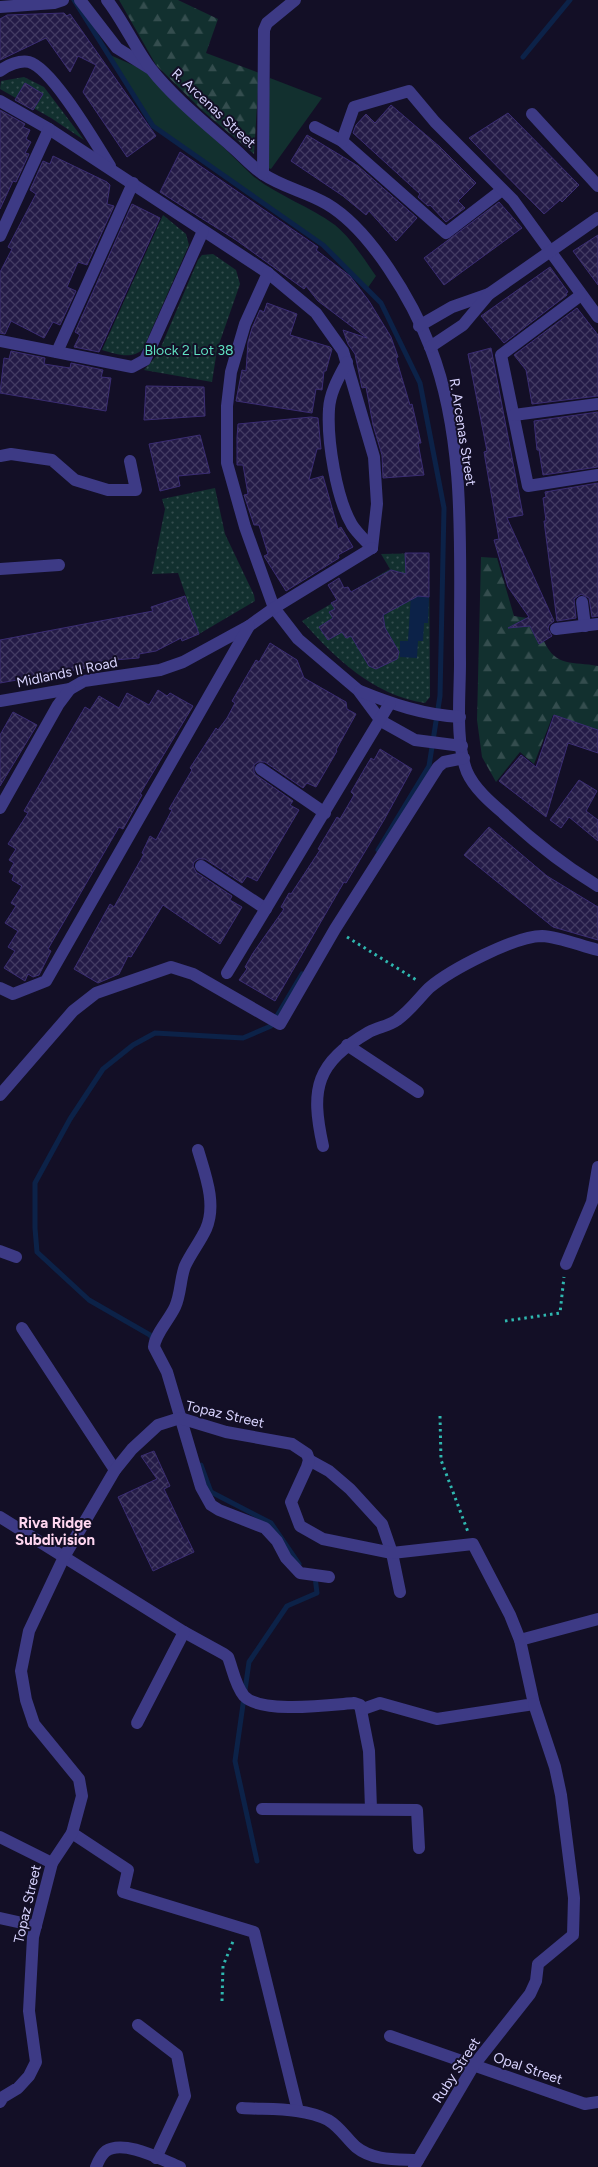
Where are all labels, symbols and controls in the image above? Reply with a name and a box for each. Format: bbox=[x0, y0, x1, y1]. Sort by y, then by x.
street label: R. Arcenas Street bbox=[168, 65, 259, 152]
park label: Block 2 Lot 38 bbox=[144, 342, 234, 359]
street label: R. Arcenas Street bbox=[446, 377, 479, 487]
street label: Midlands II Road bbox=[15, 653, 119, 691]
street label: Topaz Street bbox=[184, 1397, 266, 1432]
district label: Riva Ridge Subdivision bbox=[15, 1514, 95, 1549]
street label: Topaz Street bbox=[10, 1863, 45, 1945]
street label: Ruby Street bbox=[429, 2034, 484, 2106]
street label: Opal Street bbox=[491, 2049, 565, 2088]

